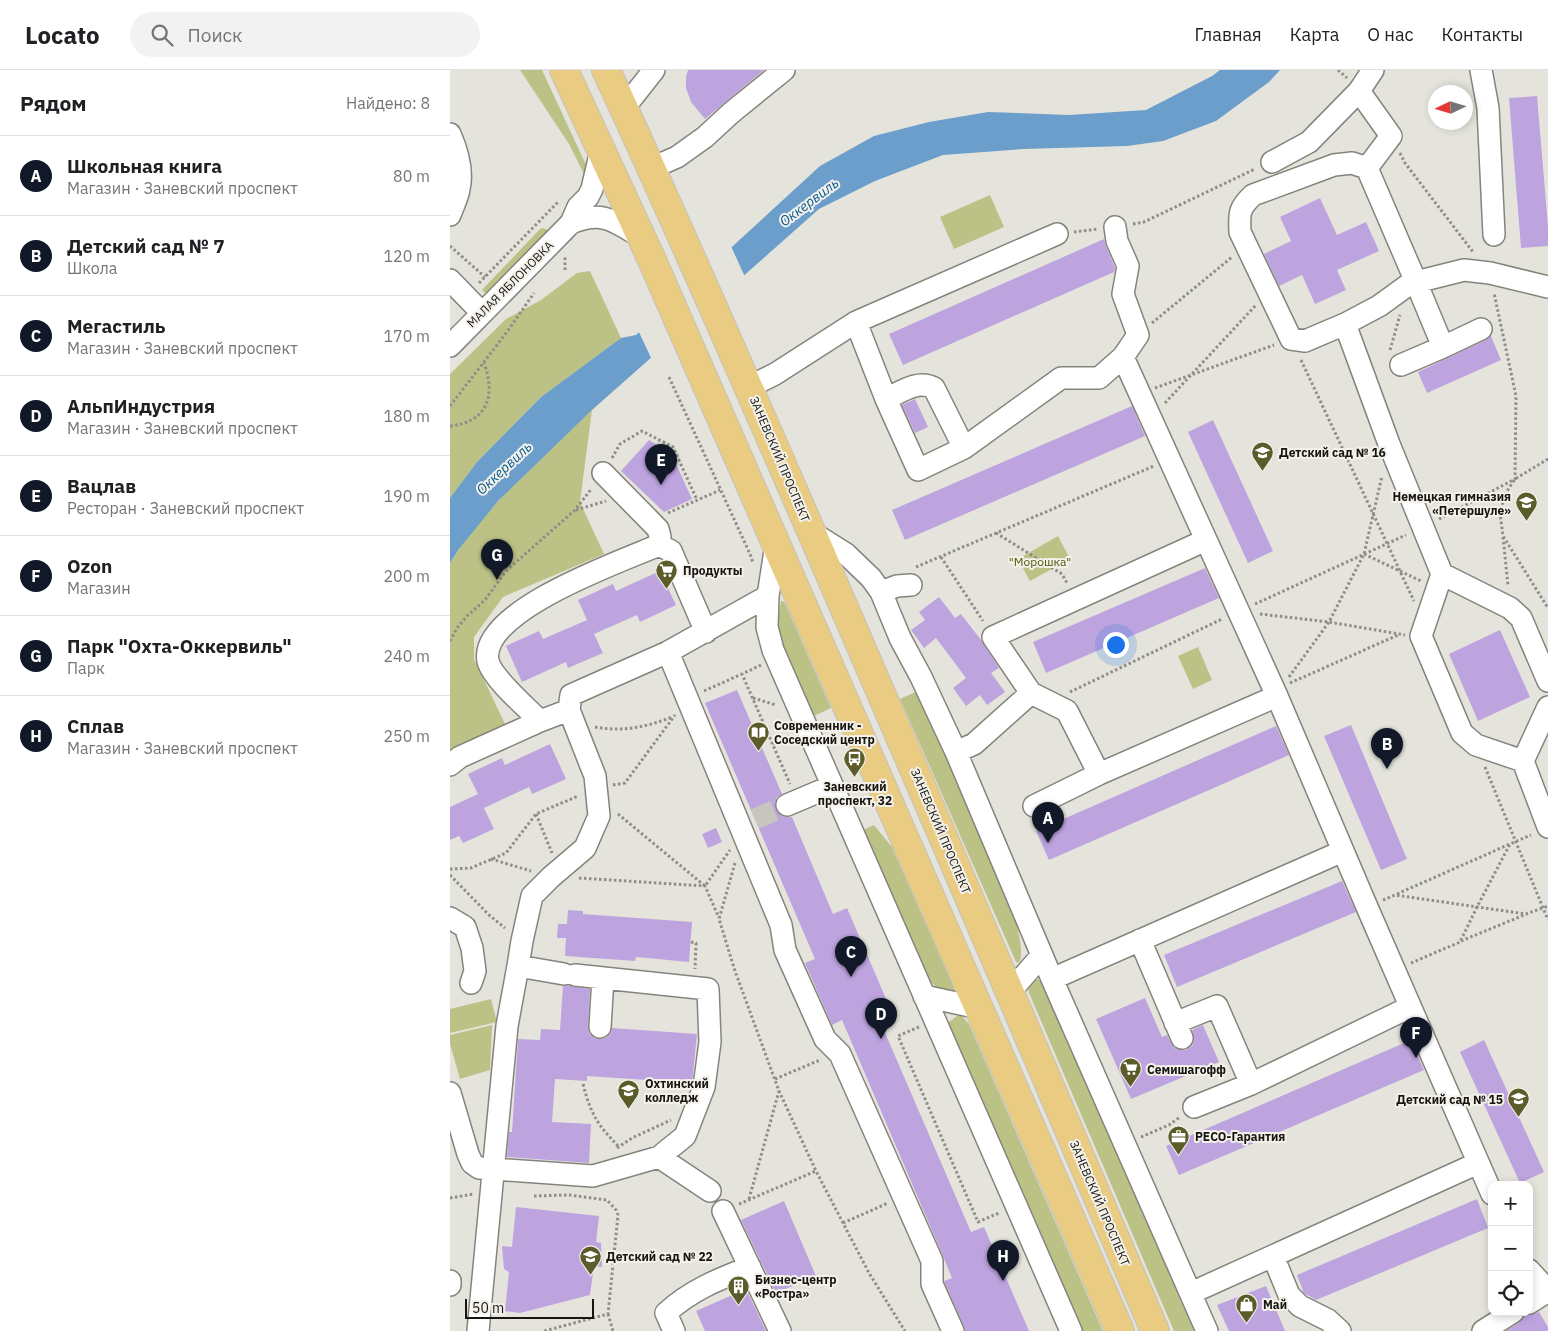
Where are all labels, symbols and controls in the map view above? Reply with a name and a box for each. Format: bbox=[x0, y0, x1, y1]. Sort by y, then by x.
search box bbox=[130, 12, 480, 57]
text: Locato bbox=[25, 19, 100, 51]
icon: search bbox=[148, 21, 176, 49]
text: Поиск bbox=[188, 23, 243, 47]
text: Главная bbox=[1194, 23, 1262, 46]
text: Карта bbox=[1290, 23, 1339, 46]
text: О нас bbox=[1367, 23, 1414, 46]
text: Контакты bbox=[1442, 23, 1523, 46]
north arrow bbox=[1428, 85, 1473, 130]
text: Рядом bbox=[20, 89, 87, 117]
text: Найдено: 8 bbox=[346, 93, 430, 113]
text: Школьная книга bbox=[67, 154, 222, 178]
text: A bbox=[31, 166, 41, 186]
text: 80 m bbox=[393, 166, 430, 186]
water label: Оккервиль bbox=[776, 174, 842, 230]
text: Магазин · Заневский проспект bbox=[67, 178, 298, 198]
text: Детский сад № 7 bbox=[67, 234, 225, 258]
street label: МАЛАЯ ЯБЛОНОВКА bbox=[464, 237, 557, 330]
text: B bbox=[31, 246, 41, 266]
text: 120 m bbox=[383, 246, 430, 266]
text: Школа bbox=[67, 258, 117, 278]
text: Мегастиль bbox=[67, 314, 166, 338]
text: C bbox=[31, 326, 41, 346]
text: 170 m bbox=[383, 326, 430, 346]
text: Магазин · Заневский проспект bbox=[67, 338, 298, 358]
text: АльпИндустрия bbox=[67, 394, 215, 418]
street label: ЗАНЕВСКИЙ ПРОСПЕКТ bbox=[747, 394, 813, 524]
text: D bbox=[30, 406, 42, 426]
text: 180 m bbox=[383, 406, 430, 426]
text: Магазин · Заневский проспект bbox=[67, 418, 298, 438]
water label: Оккервиль bbox=[472, 438, 536, 498]
school or university icon: Детский сад № 16 bbox=[1251, 440, 1275, 471]
pin: E bbox=[645, 444, 677, 485]
place label: Детский сад № 16 bbox=[1279, 445, 1386, 460]
text: Вацлав bbox=[67, 474, 136, 498]
text: E bbox=[31, 486, 41, 506]
text: 190 m bbox=[383, 486, 430, 506]
place label: Немецкая гимназия «Петершуле» bbox=[1393, 489, 1511, 518]
school or university icon: Немецкая гимназия «Петершуле» bbox=[1515, 491, 1539, 522]
text: Ресторан · Заневский проспект bbox=[67, 498, 304, 518]
pin: G bbox=[481, 539, 513, 580]
text: Ozon bbox=[67, 554, 112, 578]
park label: "Морошка" bbox=[1009, 554, 1071, 569]
supermarket icon: Продукты bbox=[655, 558, 679, 589]
place label: Продукты bbox=[683, 563, 742, 578]
text: F bbox=[31, 566, 41, 586]
text: 200 m bbox=[383, 566, 430, 586]
text: Магазин bbox=[67, 578, 131, 598]
your location bbox=[1103, 632, 1129, 658]
text: Парк "Охта-Оккервиль" bbox=[67, 634, 292, 658]
text: G bbox=[30, 646, 42, 666]
text: 240 m bbox=[383, 646, 430, 666]
text: Парк bbox=[67, 658, 105, 678]
text: Сплав bbox=[67, 714, 124, 738]
place label: Современник - Соседский центр bbox=[774, 718, 875, 747]
library icon: Современник - Соседский центр bbox=[746, 720, 770, 751]
text: H bbox=[30, 726, 42, 746]
text: 250 m bbox=[383, 726, 430, 746]
pin: B bbox=[1371, 728, 1403, 769]
text: Магазин · Заневский проспект bbox=[67, 738, 298, 758]
bus stop icon: Заневский проспект, 32 bbox=[843, 747, 867, 778]
street label: ЗАНЕВСКИЙ ПРОСПЕКТ bbox=[908, 766, 974, 896]
place label: Заневский проспект, 32 bbox=[818, 779, 892, 808]
pin: A bbox=[1032, 802, 1064, 843]
pin: C bbox=[835, 936, 867, 977]
pin: D bbox=[865, 998, 897, 1039]
pin: F bbox=[1400, 1017, 1432, 1058]
supermarket icon: Семишагофф bbox=[1119, 1057, 1143, 1088]
place label: Семишагофф bbox=[1147, 1062, 1226, 1077]
place label: Охтинский колледж bbox=[645, 1076, 709, 1105]
school or university icon: Охтинский колледж bbox=[617, 1078, 641, 1109]
school or university icon: Детский сад № 15 bbox=[1507, 1087, 1531, 1118]
place label: Детский сад № 15 bbox=[1396, 1092, 1503, 1107]
office icon: РЕСО-Гарантия bbox=[1167, 1124, 1191, 1155]
place label: РЕСО-Гарантия bbox=[1195, 1129, 1285, 1144]
street label: ЗАНЕВСКИЙ ПРОСПЕКТ bbox=[1067, 1138, 1133, 1268]
map controls bbox=[1488, 1181, 1533, 1316]
button: + bbox=[1488, 1181, 1533, 1226]
button: − bbox=[1488, 1226, 1533, 1271]
pin: H bbox=[987, 1240, 1019, 1281]
school or university icon: Детский сад № 22 bbox=[578, 1244, 602, 1275]
place label: Детский сад № 22 bbox=[606, 1249, 713, 1264]
button: locate bbox=[1488, 1271, 1533, 1316]
place label: Бизнес-центр «Ростра» bbox=[755, 1272, 837, 1301]
building icon: Бизнес-центр «Ростра» bbox=[727, 1274, 751, 1305]
shop icon: Май bbox=[1235, 1292, 1259, 1323]
scale bar bbox=[465, 1296, 594, 1319]
place label: Май bbox=[1263, 1297, 1287, 1312]
text: 50 m bbox=[472, 1299, 504, 1317]

